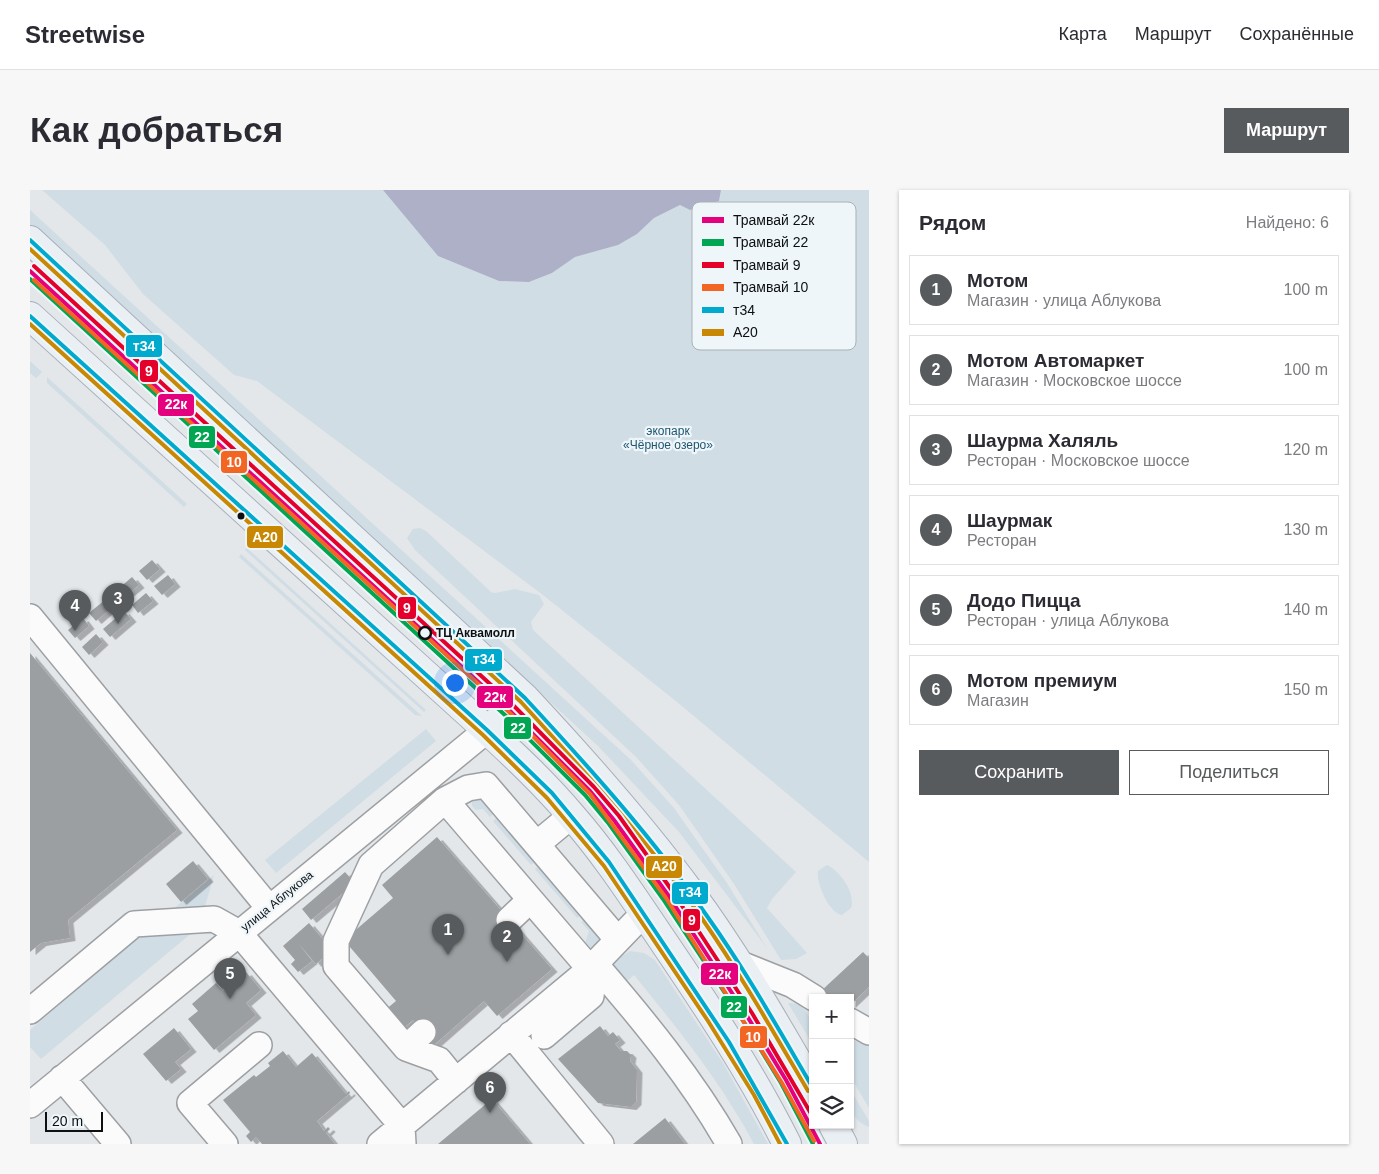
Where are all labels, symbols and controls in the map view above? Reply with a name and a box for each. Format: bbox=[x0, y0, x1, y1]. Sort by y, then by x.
text: Streetwise bbox=[25, 21, 145, 48]
text: Карта bbox=[1059, 24, 1107, 44]
text: Маршрут bbox=[1135, 24, 1211, 44]
text: Сохранённые bbox=[1239, 24, 1354, 44]
button: Маршрут bbox=[1224, 108, 1349, 153]
text: Как добраться bbox=[30, 110, 283, 149]
legend bbox=[692, 202, 856, 350]
text: Рядом bbox=[919, 211, 986, 234]
text: Трамвай 22к bbox=[733, 212, 815, 228]
text: Найдено: 6 bbox=[1246, 214, 1329, 231]
text: Трамвай 22 bbox=[733, 234, 809, 250]
text: Трамвай 9 bbox=[733, 257, 801, 273]
text: Мотом bbox=[967, 270, 1028, 291]
text: Трамвай 10 bbox=[733, 279, 809, 295]
text: 1 bbox=[932, 281, 940, 298]
text: 100 m bbox=[1284, 281, 1328, 298]
text: Магазин · улица Аблукова bbox=[967, 292, 1161, 309]
text: т34 bbox=[733, 302, 755, 318]
text: А20 bbox=[733, 324, 758, 340]
line badge: т34 bbox=[125, 334, 163, 358]
text: т34 bbox=[133, 338, 155, 354]
text: Мотом Автомаркет bbox=[967, 350, 1144, 371]
line badge: 9 bbox=[139, 359, 159, 383]
text: 2 bbox=[932, 361, 940, 378]
text: 100 m bbox=[1284, 361, 1328, 378]
text: 9 bbox=[145, 363, 153, 379]
text: Магазин · Московское шоссе bbox=[967, 372, 1182, 389]
line badge: 22к bbox=[157, 393, 195, 417]
text: 22к bbox=[165, 396, 188, 412]
park label: экопарк «Чёрное озеро» bbox=[623, 424, 713, 452]
line badge: 22 bbox=[188, 425, 216, 449]
text: 22 bbox=[194, 429, 210, 445]
text: Шаурма Халяль bbox=[967, 430, 1118, 451]
text: 3 bbox=[932, 441, 940, 458]
text: 120 m bbox=[1284, 441, 1328, 458]
line badge: 10 bbox=[220, 450, 248, 474]
text: Ресторан · Московское шоссе bbox=[967, 452, 1190, 469]
text: 10 bbox=[226, 454, 242, 470]
text: Шаурмак bbox=[967, 510, 1052, 531]
unlabelled marker bbox=[236, 511, 246, 521]
text: 4 bbox=[932, 521, 940, 538]
text: 130 m bbox=[1284, 521, 1328, 538]
line badge: А20 bbox=[246, 525, 284, 549]
text: А20 bbox=[252, 529, 278, 545]
text: Ресторан bbox=[967, 532, 1037, 549]
pin: 3 bbox=[102, 583, 134, 624]
pin: 4 bbox=[59, 590, 91, 631]
text: Додо Пицца bbox=[967, 590, 1081, 611]
line badge: 9 bbox=[397, 596, 417, 620]
text: 9 bbox=[403, 600, 411, 616]
text: 5 bbox=[932, 601, 940, 618]
text: 140 m bbox=[1284, 601, 1328, 618]
text: Ресторан · улица Аблукова bbox=[967, 612, 1169, 629]
marker: ТЦ Аквамолл bbox=[418, 626, 432, 640]
place label: ТЦ Аквамолл bbox=[436, 626, 515, 640]
line badge: т34 bbox=[464, 648, 503, 672]
text: т34 bbox=[473, 651, 495, 667]
your location bbox=[442, 670, 468, 696]
text: Мотом премиум bbox=[967, 670, 1117, 691]
text: 6 bbox=[932, 681, 940, 698]
text: 150 m bbox=[1284, 681, 1328, 698]
line badge: 22к bbox=[476, 685, 514, 709]
text: 22к bbox=[484, 689, 507, 705]
text: Магазин bbox=[967, 692, 1029, 709]
line badge: 22 bbox=[503, 716, 532, 740]
text: 22 bbox=[510, 720, 526, 736]
button: Сохранить bbox=[919, 750, 1119, 795]
button: Поделиться bbox=[1129, 750, 1329, 795]
line badge: А20 bbox=[645, 855, 683, 879]
text: А20 bbox=[651, 858, 677, 874]
street label: улица Аблукова bbox=[238, 867, 316, 934]
line badge: т34 bbox=[671, 881, 709, 905]
text: т34 bbox=[679, 884, 701, 900]
line badge: 9 bbox=[682, 908, 701, 932]
text: 9 bbox=[688, 912, 696, 928]
pin: 1 bbox=[432, 914, 464, 955]
pin: 2 bbox=[491, 921, 523, 962]
pin: 5 bbox=[214, 958, 246, 999]
line badge: 22к bbox=[700, 962, 739, 986]
text: 22к bbox=[709, 966, 732, 982]
map controls bbox=[809, 994, 854, 1129]
button: + bbox=[809, 994, 854, 1039]
line badge: 22 bbox=[720, 995, 748, 1019]
text: 22 bbox=[726, 999, 742, 1015]
line badge: 10 bbox=[739, 1025, 768, 1049]
text: 10 bbox=[745, 1029, 761, 1045]
button: − bbox=[809, 1039, 854, 1084]
pin: 6 bbox=[474, 1072, 506, 1113]
button: layers bbox=[809, 1084, 854, 1129]
scale bar bbox=[45, 1109, 102, 1132]
text: 20 m bbox=[52, 1113, 83, 1129]

